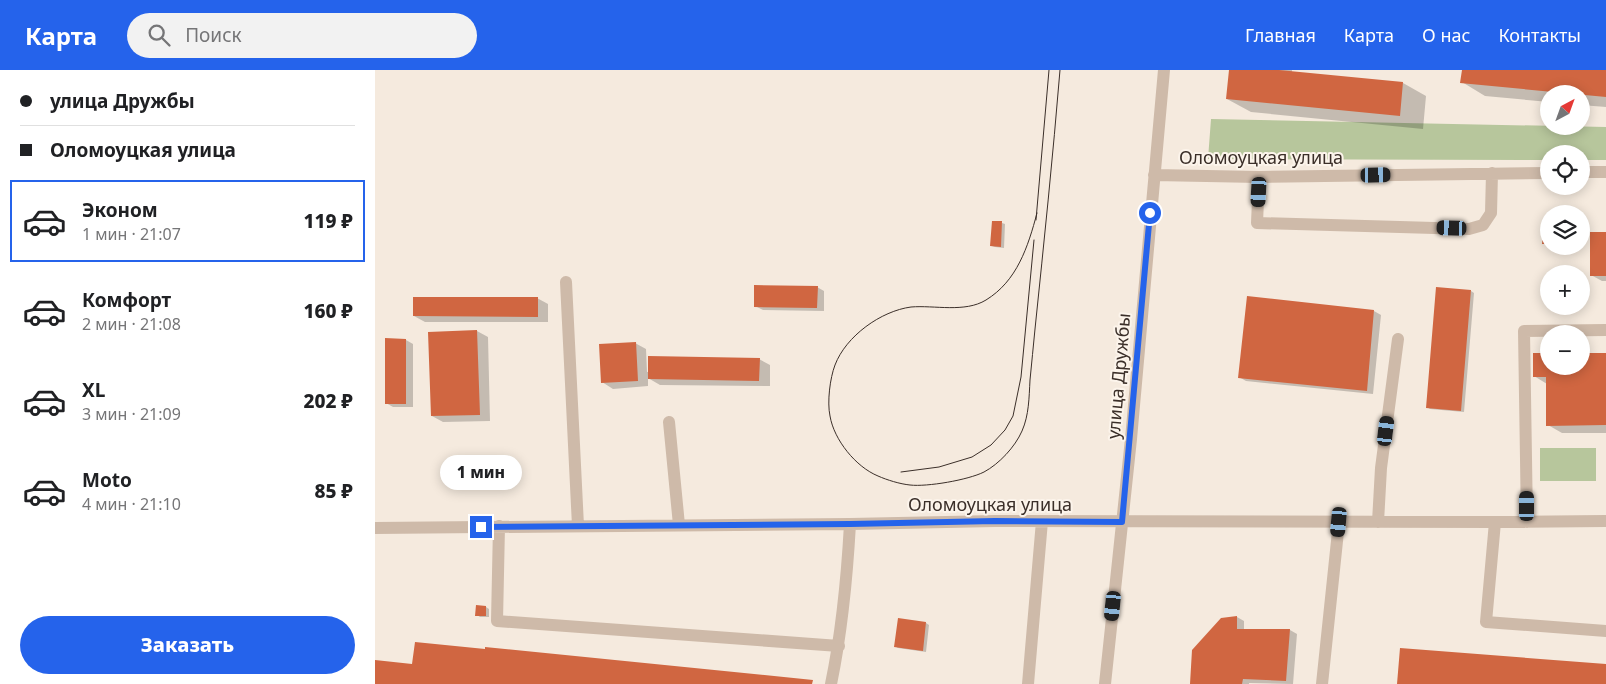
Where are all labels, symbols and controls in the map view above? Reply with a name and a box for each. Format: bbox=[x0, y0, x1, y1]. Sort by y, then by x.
search box bbox=[127, 13, 477, 58]
text: Карта bbox=[25, 19, 97, 52]
icon: search bbox=[145, 21, 173, 49]
text: Поиск bbox=[185, 22, 242, 48]
text: Главная bbox=[1245, 23, 1316, 47]
text: Карта bbox=[1344, 23, 1394, 47]
text: О нас bbox=[1422, 23, 1470, 47]
text: Контакты bbox=[1498, 23, 1581, 47]
north arrow bbox=[1540, 85, 1590, 135]
map controls bbox=[1540, 85, 1590, 375]
text: улица Дружбы bbox=[50, 88, 195, 114]
text: Оломоуцкая улица bbox=[50, 137, 236, 163]
street label: Оломоуцкая улица bbox=[1179, 145, 1343, 169]
button: locate bbox=[1540, 145, 1590, 195]
car bbox=[1360, 167, 1391, 183]
car bbox=[1250, 177, 1267, 207]
text: Эконом bbox=[82, 197, 158, 223]
icon: car bbox=[22, 199, 67, 244]
route start bbox=[1139, 202, 1161, 224]
button: layers bbox=[1540, 205, 1590, 255]
text: 119 ₽ bbox=[303, 208, 353, 234]
car bbox=[1436, 220, 1467, 236]
text: 1 мин · 21:07 bbox=[82, 223, 181, 245]
button: + bbox=[1540, 265, 1590, 315]
text: Комфорт bbox=[82, 287, 171, 313]
icon: car bbox=[22, 289, 67, 334]
text: 160 ₽ bbox=[303, 298, 353, 324]
street label: улица Дружбы bbox=[1101, 312, 1135, 440]
text: 2 мин · 21:08 bbox=[82, 313, 181, 335]
button: − bbox=[1540, 325, 1590, 375]
text: XL bbox=[82, 377, 105, 403]
icon: car bbox=[22, 379, 67, 424]
text: 202 ₽ bbox=[303, 388, 353, 414]
text: 3 мин · 21:09 bbox=[82, 403, 181, 425]
car bbox=[1376, 415, 1395, 447]
callout: 1 мин bbox=[440, 454, 522, 490]
text: 1 мин bbox=[457, 461, 505, 483]
text: Moto bbox=[82, 467, 132, 493]
icon: car bbox=[22, 469, 67, 514]
text: 85 ₽ bbox=[314, 478, 353, 504]
car bbox=[1519, 491, 1534, 521]
street label: Оломоуцкая улица bbox=[908, 492, 1072, 516]
text: 4 мин · 21:10 bbox=[82, 493, 181, 515]
car bbox=[1330, 506, 1347, 538]
route end bbox=[470, 516, 492, 538]
car bbox=[1103, 590, 1122, 622]
button: Заказать bbox=[20, 616, 355, 674]

